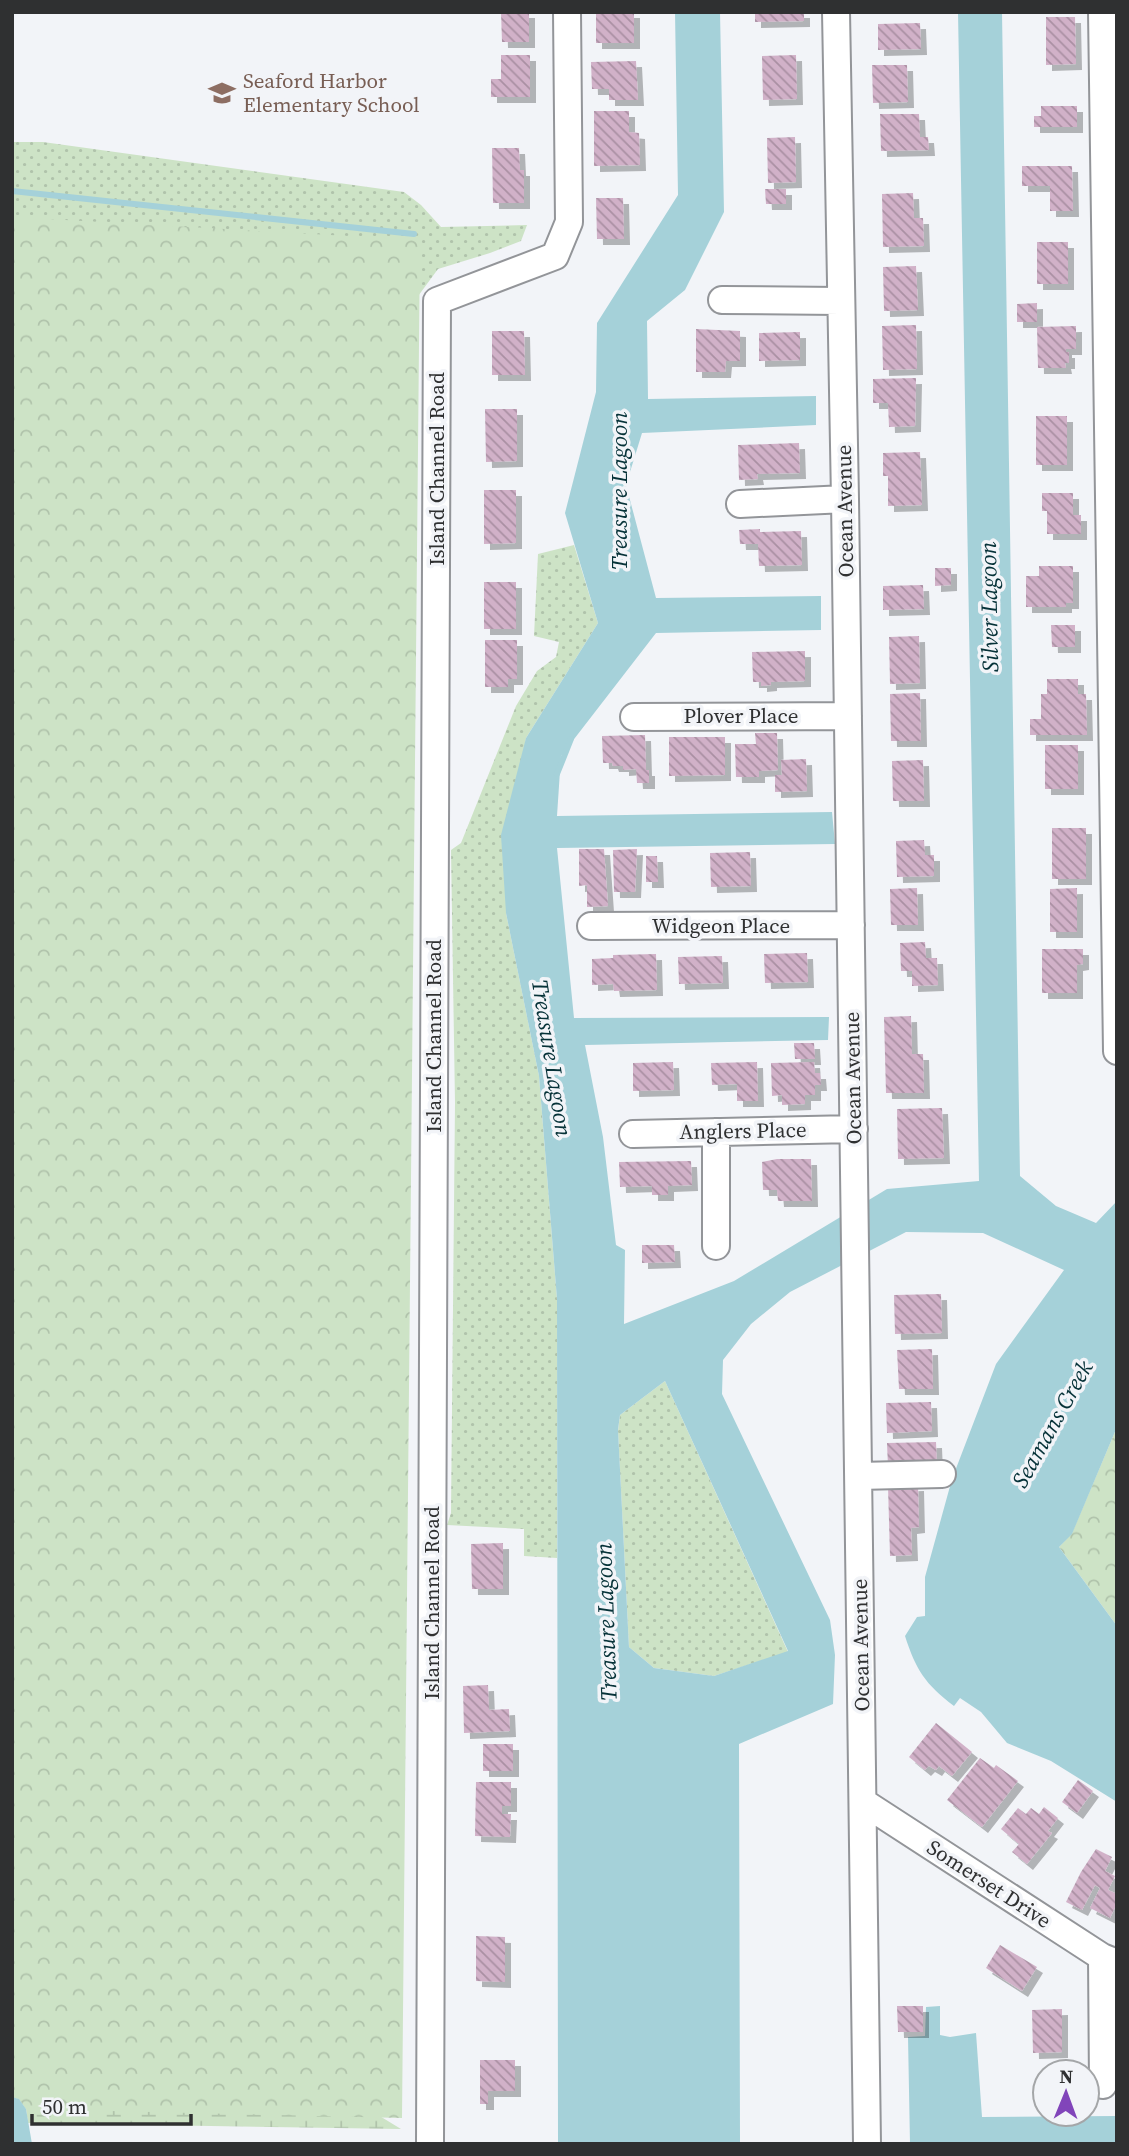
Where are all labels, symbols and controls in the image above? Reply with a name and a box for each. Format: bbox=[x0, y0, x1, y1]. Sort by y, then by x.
place label: Seaford Harbor Elementary School bbox=[243, 66, 420, 119]
school or university icon: Seaford Harbor Elementary School bbox=[207, 78, 237, 108]
street label: Island Channel Road bbox=[422, 372, 451, 566]
water label: Treasure Lagoon bbox=[603, 412, 635, 570]
street label: Ocean Avenue bbox=[829, 444, 860, 578]
water label: Silver Lagoon bbox=[972, 541, 1006, 673]
street label: Plover Place bbox=[684, 701, 798, 730]
street label: Widgeon Place bbox=[652, 911, 790, 940]
street label: Island Channel Road bbox=[419, 939, 448, 1133]
water label: Treasure Lagoon bbox=[524, 977, 580, 1139]
street label: Ocean Avenue bbox=[837, 1011, 868, 1145]
street label: Anglers Place bbox=[679, 1115, 807, 1146]
water label: Seamans Creek bbox=[1004, 1354, 1100, 1493]
street label: Island Channel Road bbox=[417, 1506, 446, 1700]
water label: Treasure Lagoon bbox=[587, 1542, 625, 1702]
street label: Ocean Avenue bbox=[845, 1578, 876, 1712]
street label: Somerset Drive bbox=[922, 1833, 1057, 1935]
north arrow bbox=[1031, 2058, 1101, 2128]
text: N bbox=[1059, 2063, 1074, 2089]
scale bar bbox=[32, 2082, 191, 2126]
text: 50 m bbox=[42, 2092, 87, 2121]

